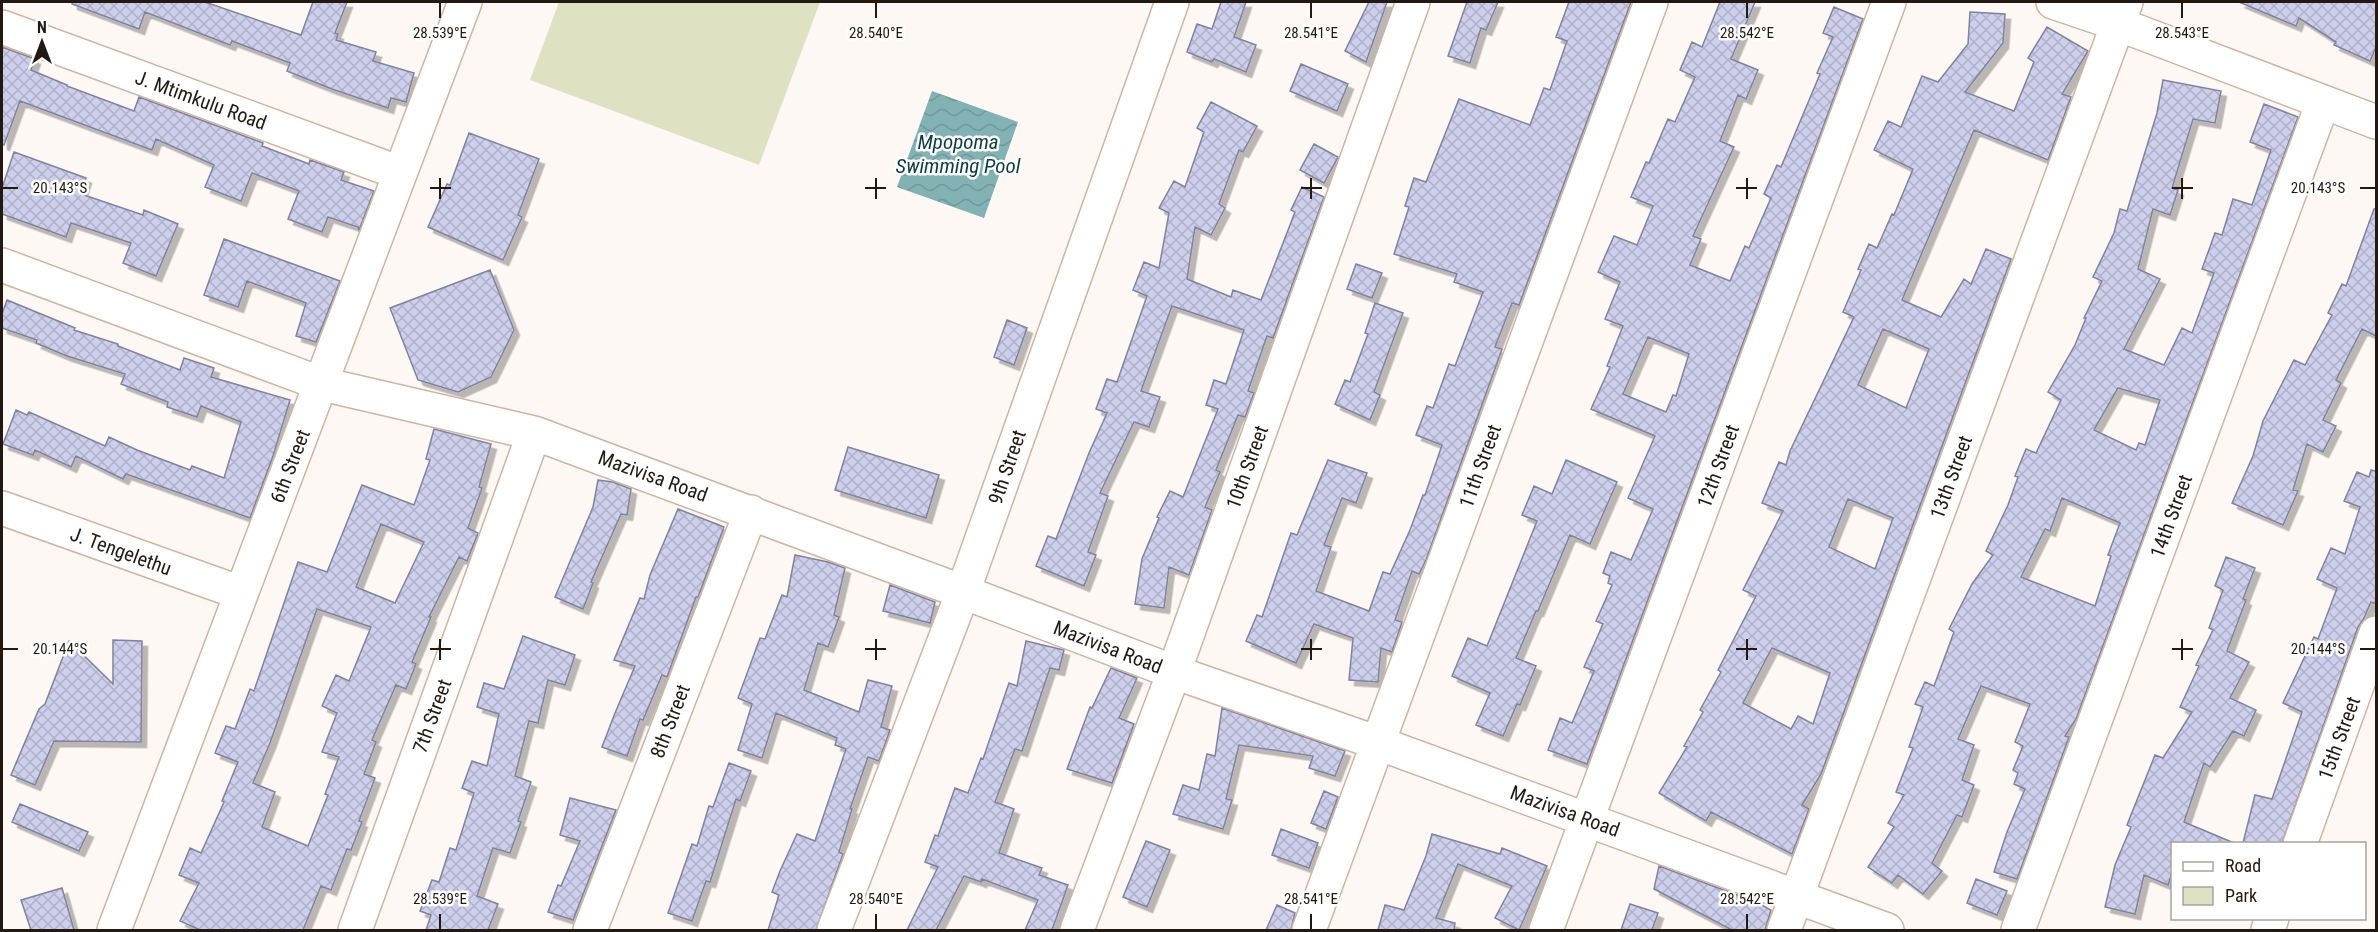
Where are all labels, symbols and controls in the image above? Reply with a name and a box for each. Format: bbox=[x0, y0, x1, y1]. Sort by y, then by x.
north arrow bbox=[12, 12, 72, 72]
text: N bbox=[37, 18, 47, 37]
text: 28.539°E bbox=[413, 24, 467, 42]
text: 28.540°E bbox=[849, 24, 903, 42]
text: 28.541°E bbox=[1284, 24, 1338, 42]
text: 28.542°E bbox=[1720, 24, 1774, 42]
text: 28.543°E bbox=[2155, 24, 2209, 42]
street label: J. Mtimkulu Road bbox=[132, 65, 270, 135]
water label: Mpopoma Swimming Pool bbox=[896, 130, 1021, 178]
text: 20.143°S bbox=[33, 179, 87, 197]
text: 20.143°S bbox=[2291, 179, 2345, 197]
street label: 11th Street bbox=[1454, 421, 1506, 511]
street label: 12th Street bbox=[1692, 421, 1744, 511]
street label: 10th Street bbox=[1221, 422, 1273, 512]
street label: 6th Street bbox=[265, 426, 315, 506]
street label: 9th Street bbox=[983, 427, 1031, 507]
street label: 13th Street bbox=[1925, 432, 1977, 522]
street label: Mazivisa Road bbox=[595, 445, 711, 507]
street label: 14th Street bbox=[2145, 471, 2197, 561]
street label: J. Tengelethu bbox=[67, 522, 175, 580]
street label: Mazivisa Road bbox=[1050, 615, 1166, 679]
text: 20.144°S bbox=[33, 640, 87, 658]
text: 20.144°S bbox=[2291, 640, 2345, 658]
street label: 7th Street bbox=[408, 676, 456, 756]
street label: 8th Street bbox=[645, 681, 695, 761]
street label: 15th Street bbox=[2313, 693, 2365, 783]
street label: Mazivisa Road bbox=[1507, 780, 1623, 842]
legend bbox=[2171, 842, 2366, 920]
text: Road bbox=[2225, 855, 2261, 876]
text: Park bbox=[2225, 885, 2257, 906]
text: 28.539°E bbox=[413, 890, 467, 908]
text: 28.540°E bbox=[849, 890, 903, 908]
text: 28.541°E bbox=[1284, 890, 1338, 908]
text: 28.542°E bbox=[1720, 890, 1774, 908]

